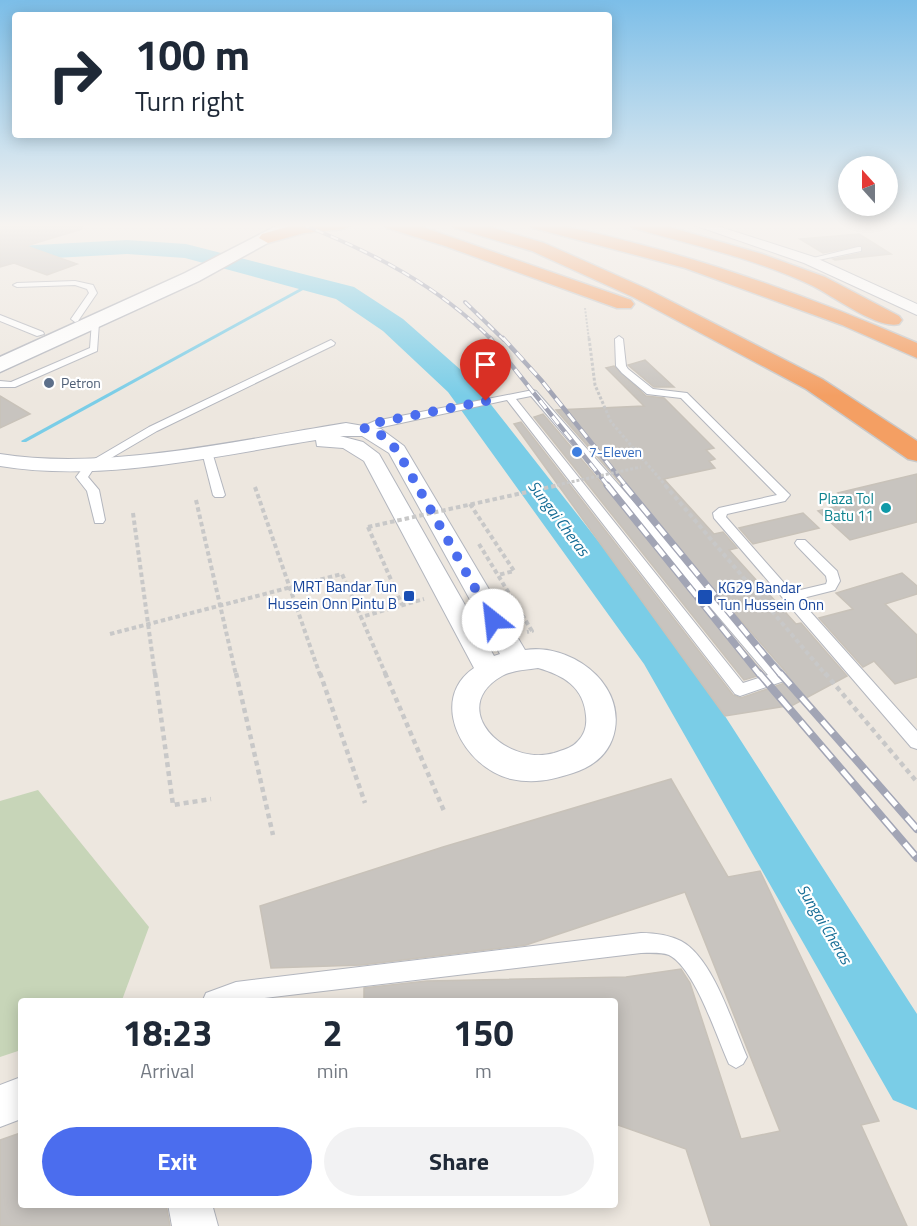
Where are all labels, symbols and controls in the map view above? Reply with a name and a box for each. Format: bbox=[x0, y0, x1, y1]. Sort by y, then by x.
text: 100 m bbox=[135, 22, 250, 86]
icon: right bbox=[36, 36, 114, 114]
text: Turn right bbox=[135, 80, 244, 121]
north arrow bbox=[838, 156, 898, 216]
map controls bbox=[838, 156, 898, 216]
pin bbox=[460, 339, 511, 401]
icon: arrive bbox=[469, 348, 502, 381]
place label: Petron bbox=[61, 372, 101, 393]
marker: Petron bbox=[42, 376, 56, 390]
place label: 7-Eleven bbox=[589, 441, 642, 462]
marker: 7-Eleven bbox=[570, 445, 584, 459]
water label: Sungai Cheras bbox=[523, 475, 596, 562]
place label: Plaza Tol Batu 11 bbox=[819, 487, 874, 527]
marker: Plaza Tol Batu 11 bbox=[879, 501, 893, 515]
place label: MRT Bandar Tun Hussein Onn Pintu B bbox=[267, 575, 397, 615]
place label: KG29 Bandar Tun Hussein Onn bbox=[718, 576, 824, 616]
position arrow bbox=[461, 588, 525, 652]
marker: KG29 Bandar Tun Hussein Onn bbox=[696, 588, 714, 606]
marker: MRT Bandar Tun Hussein Onn Pintu B bbox=[402, 589, 416, 603]
water label: Sungai Cheras bbox=[792, 880, 859, 969]
text: 18:23 bbox=[122, 1005, 212, 1060]
text: 2 bbox=[323, 1005, 343, 1060]
text: 150 bbox=[453, 1005, 514, 1060]
text: Arrival bbox=[140, 1055, 195, 1086]
text: min bbox=[317, 1055, 349, 1086]
text: m bbox=[475, 1055, 492, 1086]
button: Exit bbox=[42, 1127, 312, 1196]
button: Share bbox=[324, 1127, 594, 1196]

